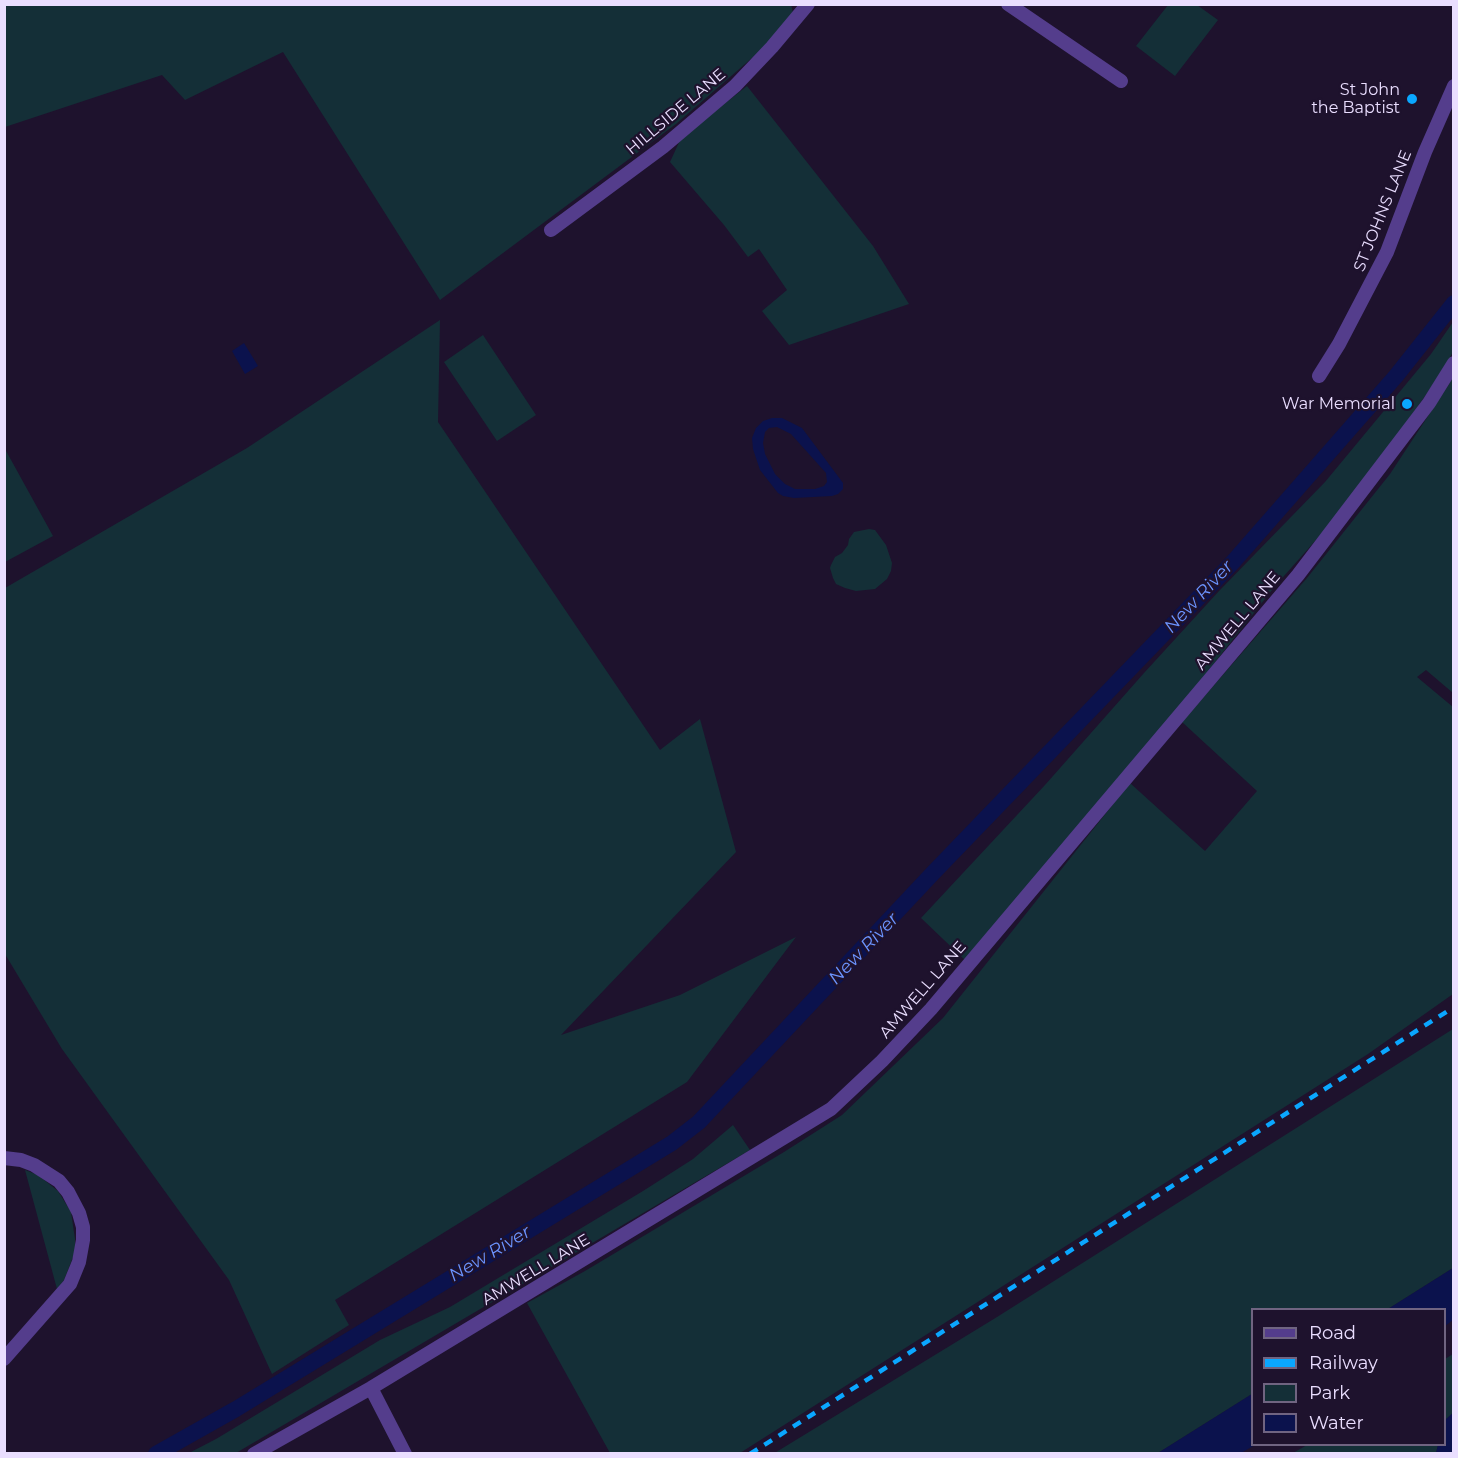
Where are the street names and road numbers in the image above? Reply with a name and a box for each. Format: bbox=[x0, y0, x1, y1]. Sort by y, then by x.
street label: HILLSIDE LANE bbox=[622, 65, 730, 159]
street label: ST JOHNS LANE bbox=[1350, 148, 1416, 274]
street label: AMWELL LANE bbox=[1191, 568, 1285, 674]
street label: AMWELL LANE bbox=[876, 938, 970, 1042]
street label: AMWELL LANE bbox=[479, 1230, 593, 1310]

